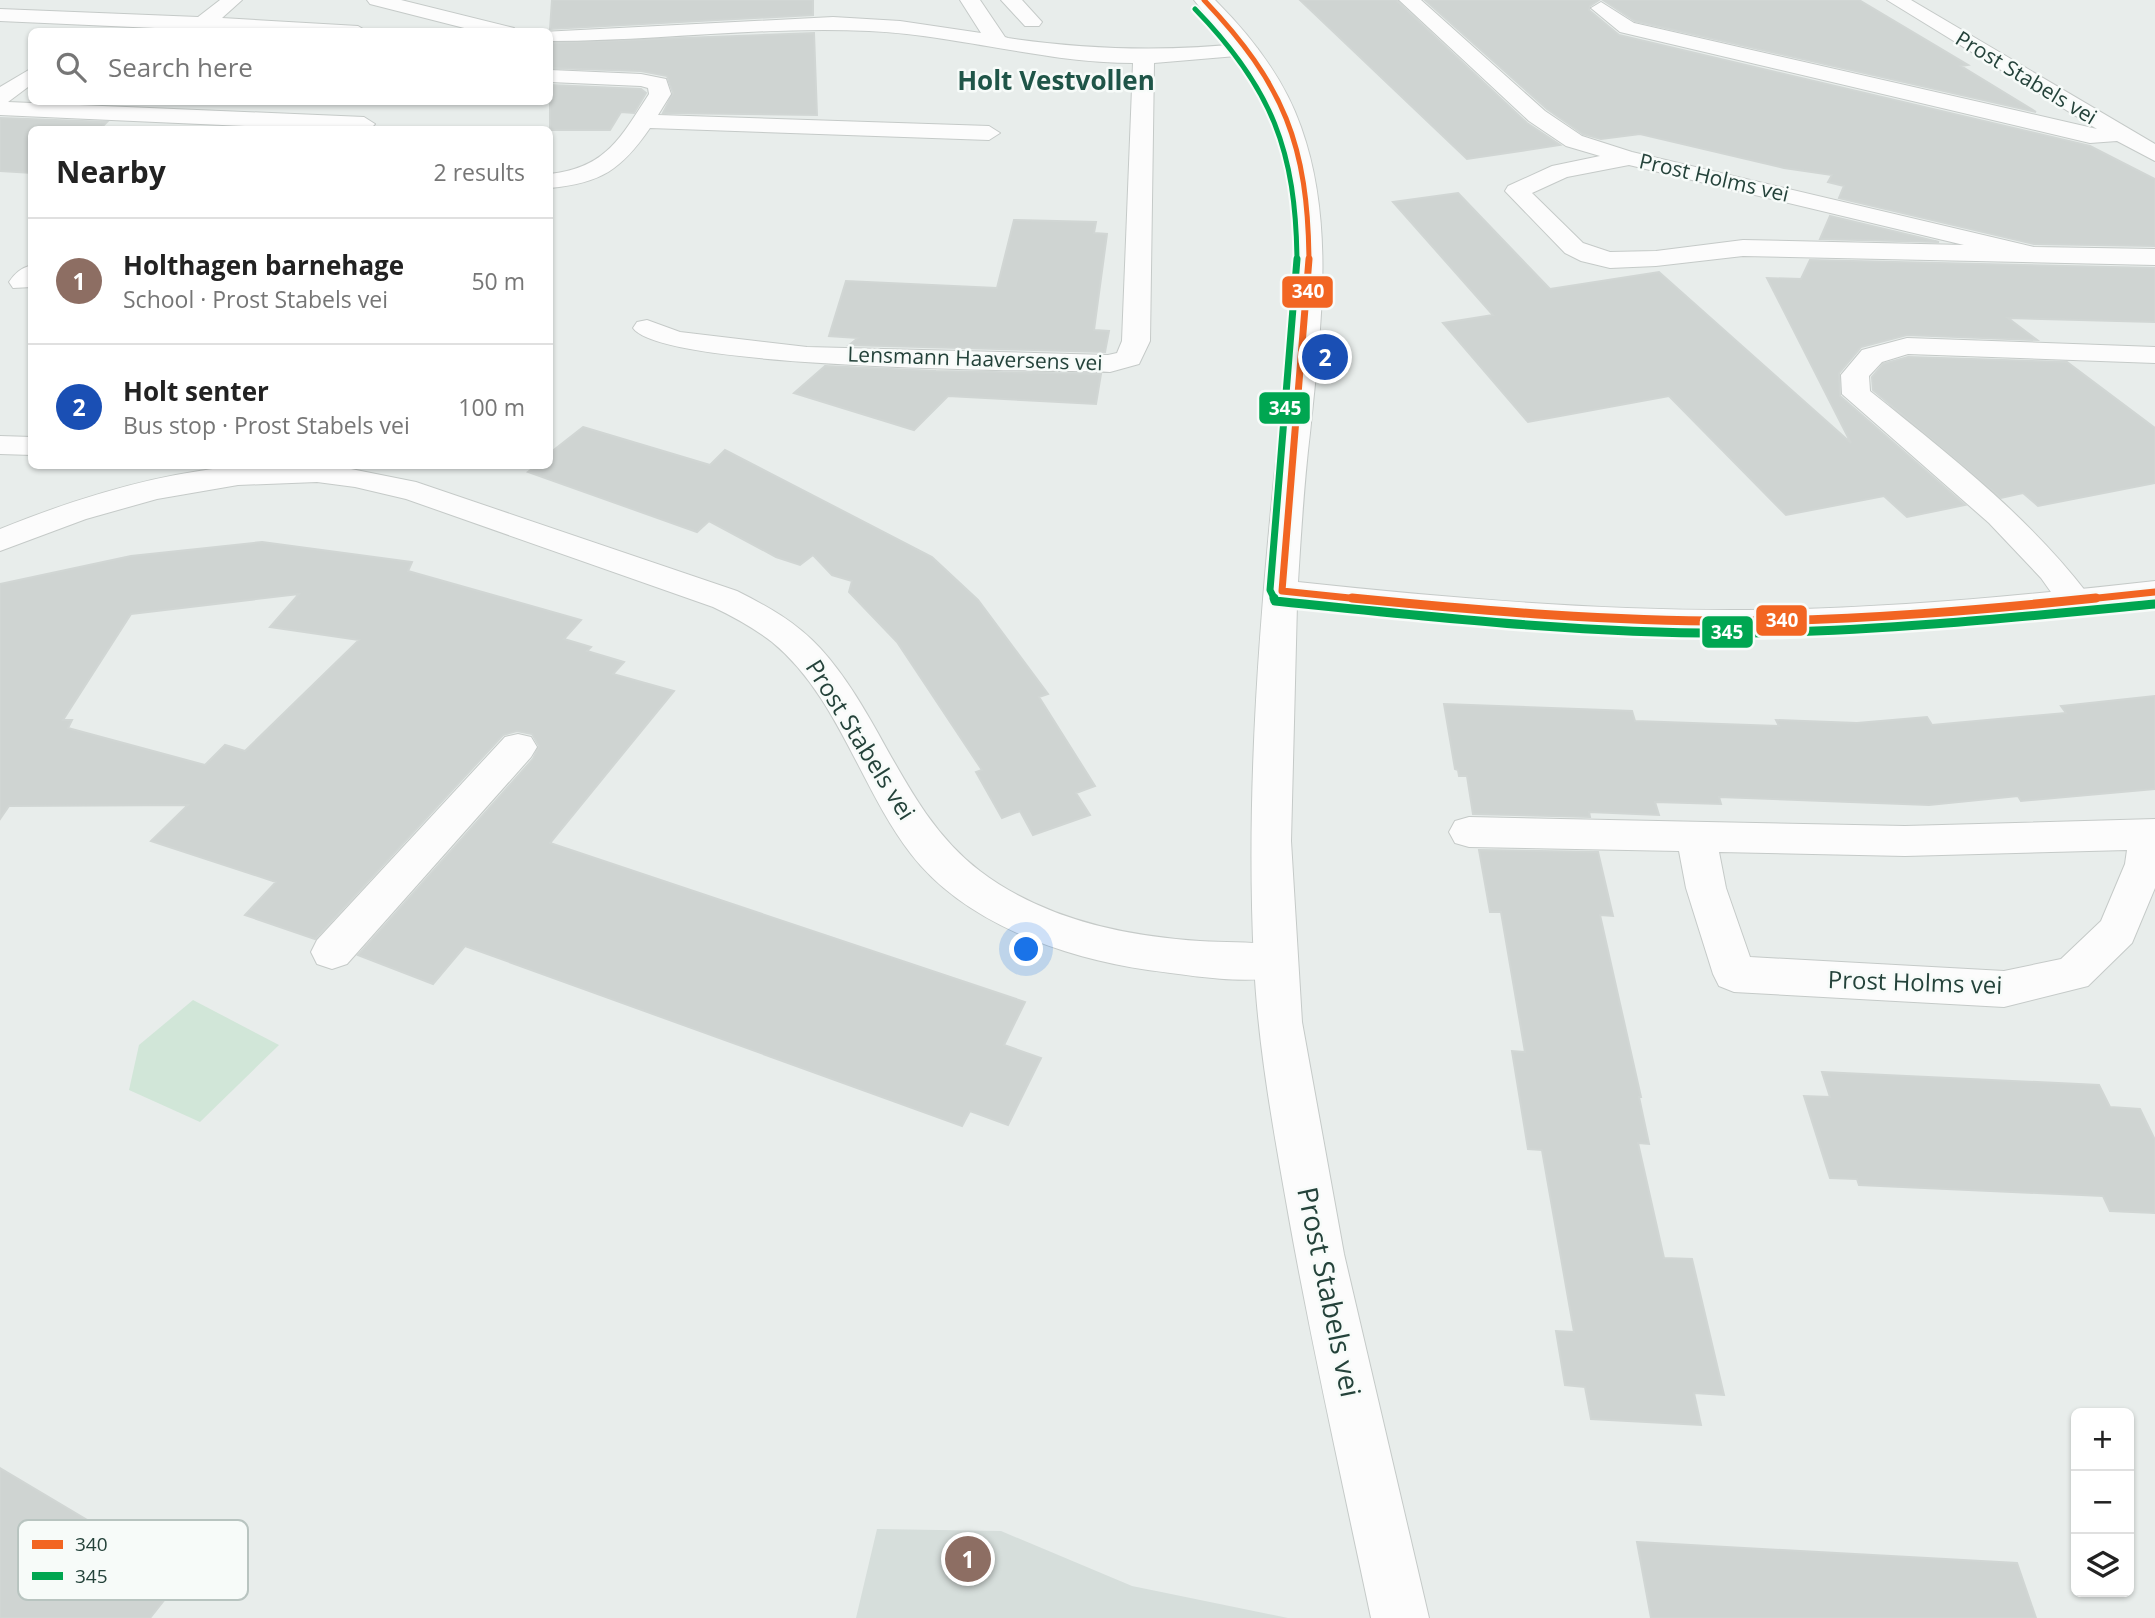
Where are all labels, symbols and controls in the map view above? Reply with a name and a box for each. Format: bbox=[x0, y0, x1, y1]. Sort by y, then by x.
street label: Prost Stabels vei bbox=[1951, 24, 2102, 130]
search box bbox=[28, 28, 553, 105]
icon: search bbox=[52, 48, 90, 86]
text: Search here bbox=[108, 49, 253, 85]
district label: Holt Vestvollen bbox=[957, 62, 1155, 98]
street label: Prost Holms vei bbox=[1637, 146, 1792, 208]
text: Nearby bbox=[56, 151, 166, 192]
text: 2 results bbox=[434, 156, 525, 188]
text: Holthagen barnehage bbox=[123, 247, 404, 283]
text: 1 bbox=[72, 265, 86, 297]
text: 50 m bbox=[471, 265, 525, 297]
line badge: 340 bbox=[1281, 275, 1334, 309]
text: 340 bbox=[1292, 278, 1324, 304]
text: School · Prost Stabels vei bbox=[123, 283, 388, 315]
pin: 2 bbox=[1302, 331, 1348, 383]
street label: Lensmann Haaversens vei bbox=[847, 340, 1103, 376]
text: Holt senter bbox=[123, 373, 269, 409]
text: 2 bbox=[72, 391, 86, 423]
text: 100 m bbox=[458, 391, 525, 423]
line badge: 345 bbox=[1258, 391, 1311, 425]
text: 345 bbox=[1269, 395, 1301, 421]
text: Bus stop · Prost Stabels vei bbox=[123, 409, 410, 441]
line badge: 340 bbox=[1755, 604, 1808, 637]
text: 340 bbox=[1766, 607, 1798, 633]
line badge: 345 bbox=[1701, 615, 1754, 649]
text: 345 bbox=[1711, 619, 1743, 645]
street label: Prost Stabels vei bbox=[799, 653, 924, 826]
your location bbox=[1009, 932, 1043, 966]
street label: Prost Holms vei bbox=[1827, 962, 2003, 1001]
street label: Prost Stabels vei bbox=[1289, 1183, 1371, 1400]
map controls bbox=[2071, 1408, 2134, 1597]
button: + bbox=[2071, 1408, 2134, 1471]
button: − bbox=[2071, 1471, 2134, 1534]
legend bbox=[18, 1520, 248, 1600]
text: 340 bbox=[75, 1531, 108, 1557]
pin: 1 bbox=[945, 1533, 991, 1585]
button: layers bbox=[2071, 1534, 2134, 1597]
text: 345 bbox=[75, 1563, 108, 1589]

